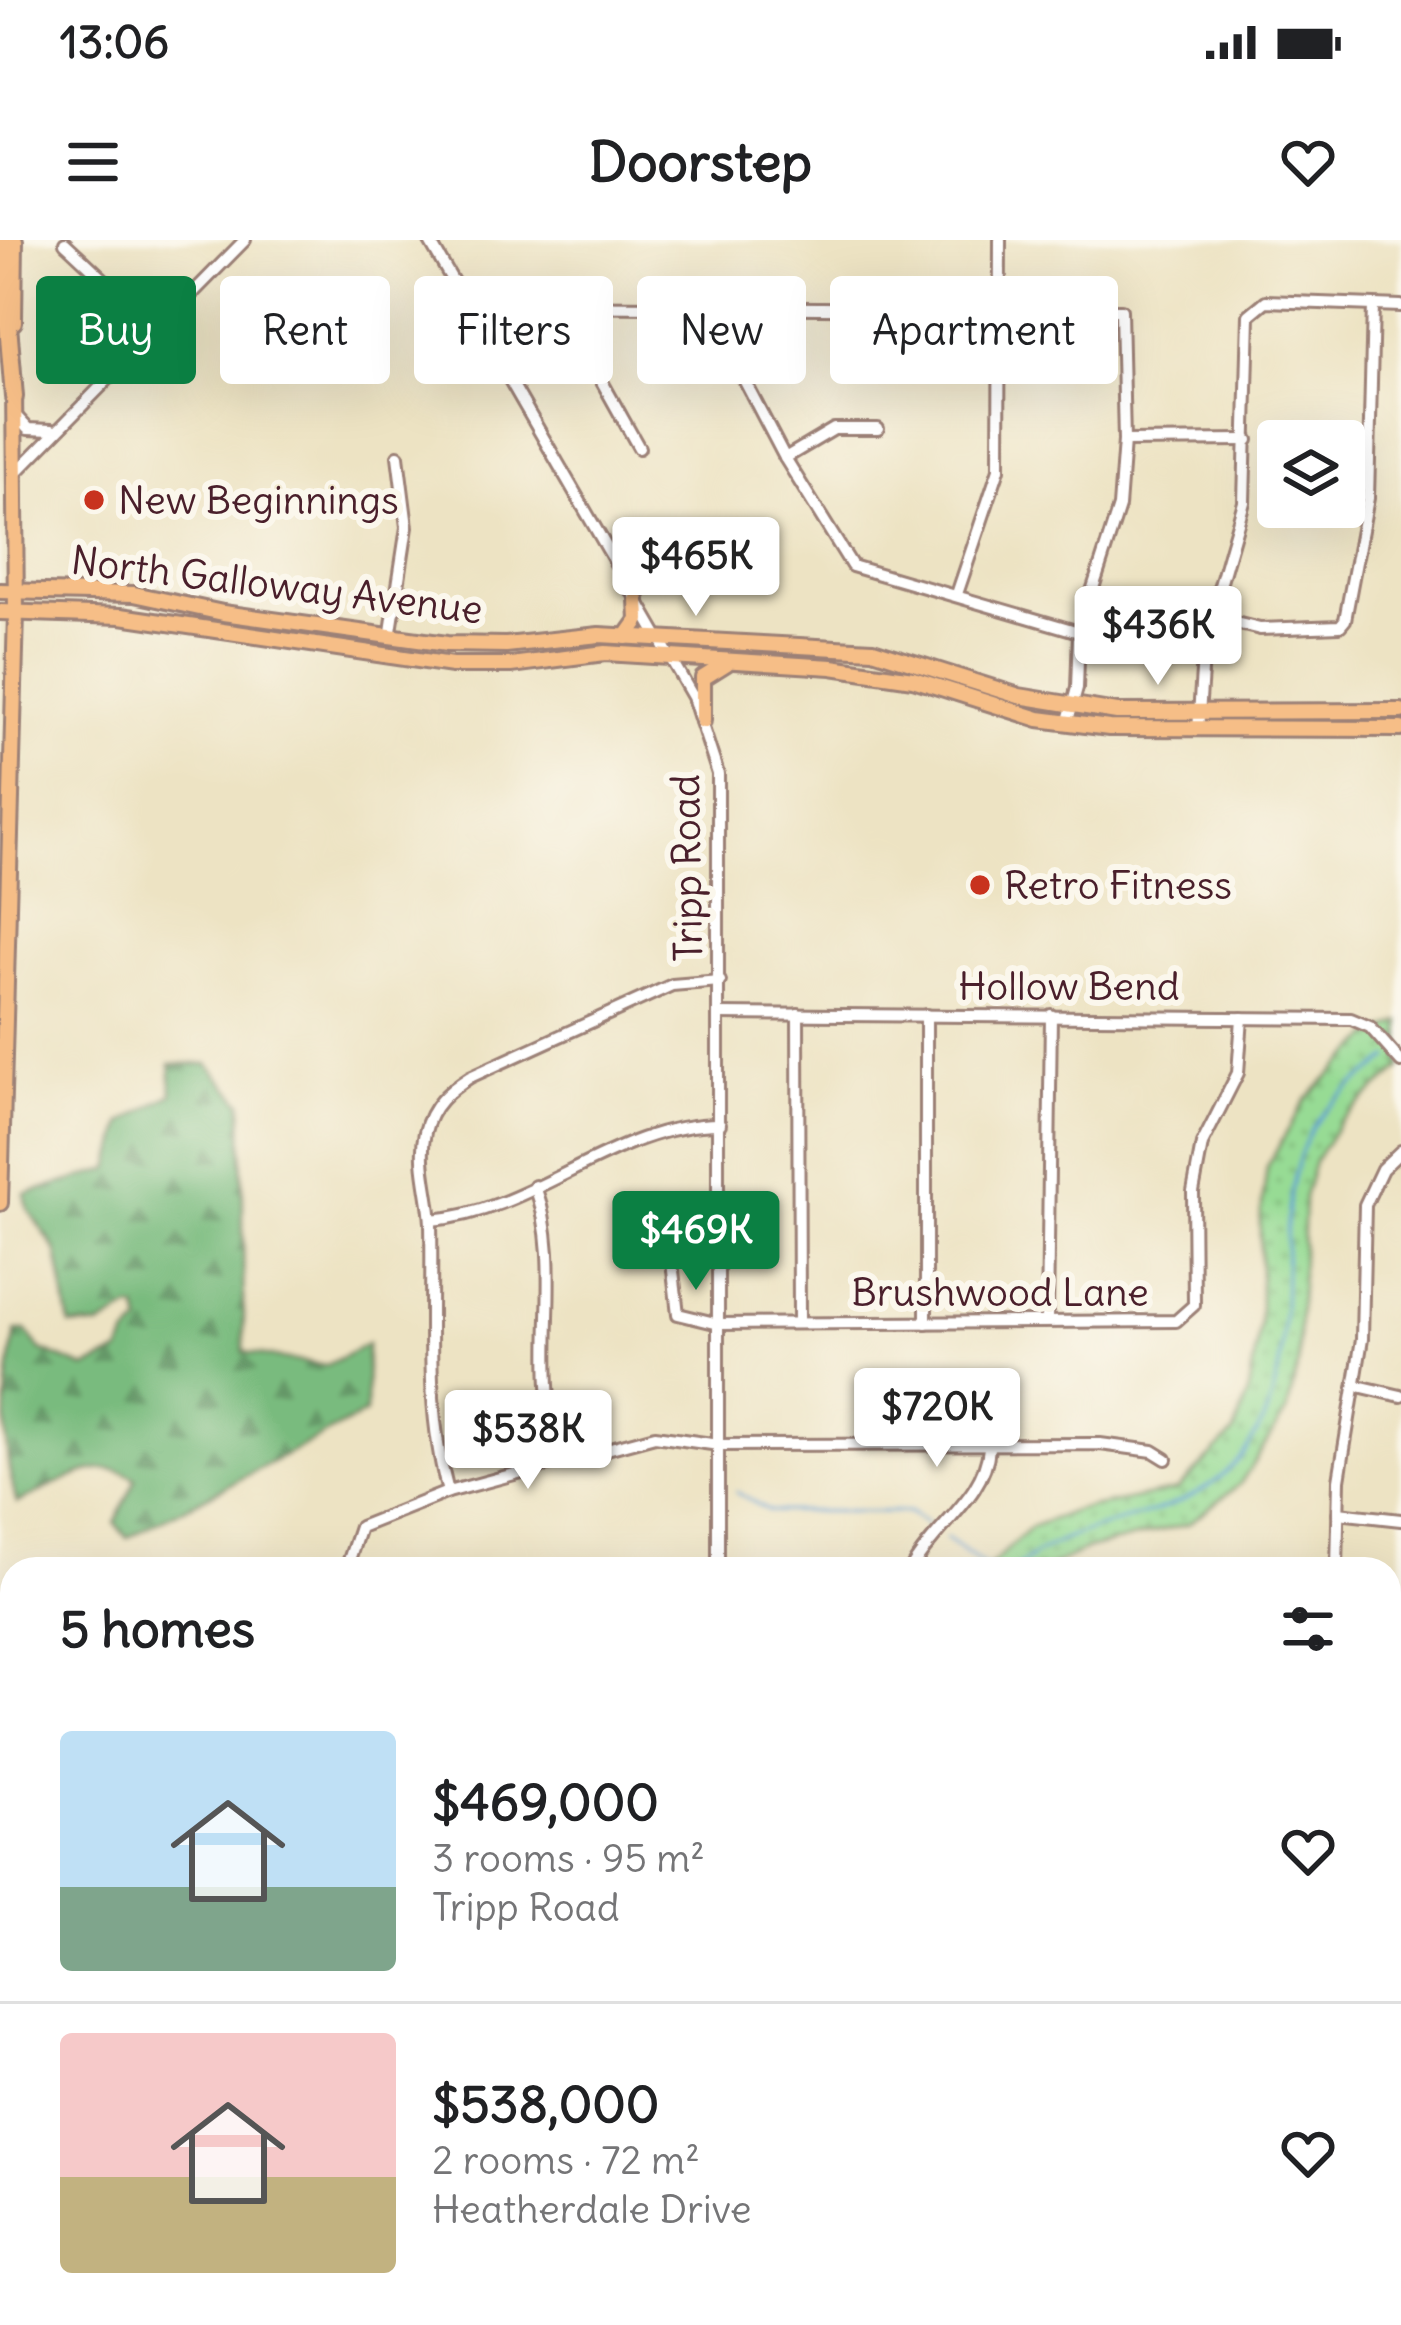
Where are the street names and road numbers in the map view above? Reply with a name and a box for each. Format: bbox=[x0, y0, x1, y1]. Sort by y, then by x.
street label: North Galloway Avenue bbox=[69, 535, 485, 635]
street label: Tripp Road bbox=[661, 774, 713, 962]
street label: Hollow Bend bbox=[958, 962, 1180, 1011]
street label: Brushwood Lane bbox=[851, 1268, 1149, 1317]

